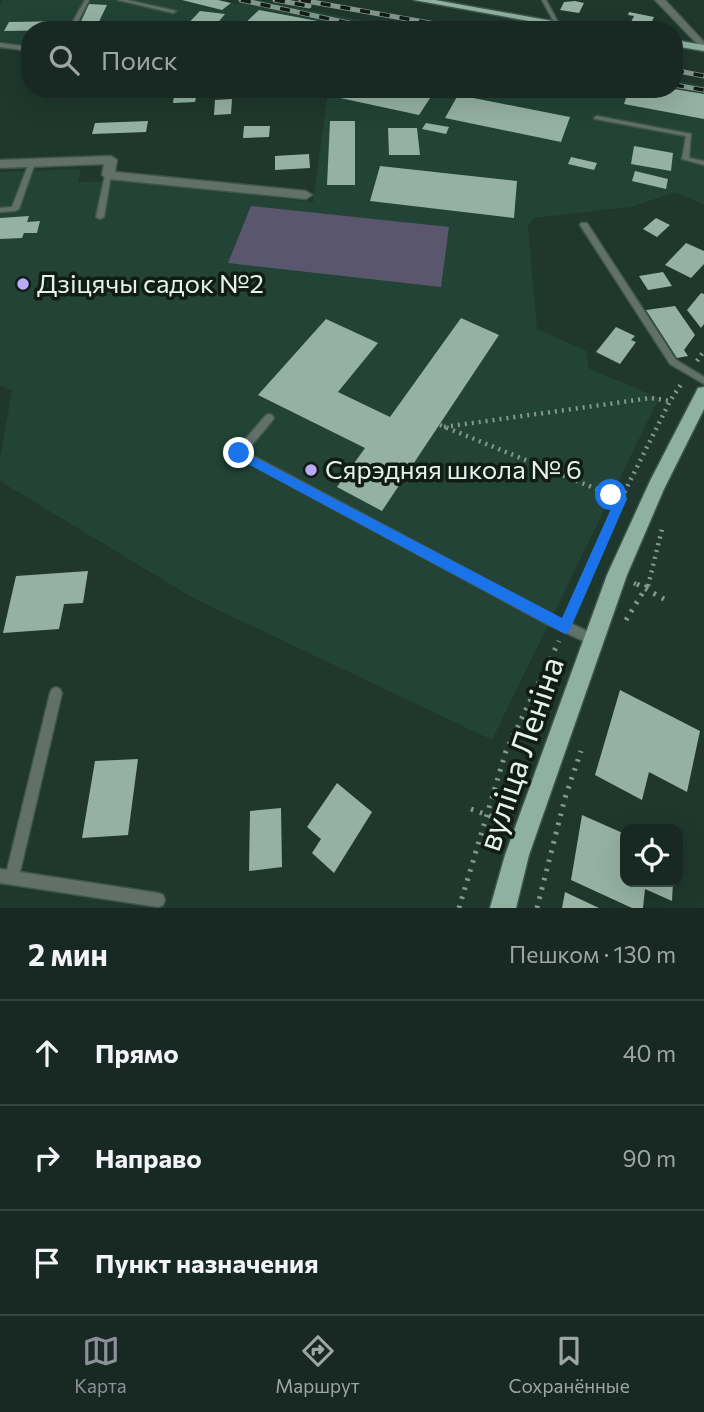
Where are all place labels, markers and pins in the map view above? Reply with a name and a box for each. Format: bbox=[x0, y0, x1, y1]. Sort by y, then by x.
place label: Дзіцячы садок №2 bbox=[37, 267, 264, 298]
marker: Дзіцячы садок №2 bbox=[15, 276, 31, 292]
place label: Сярэдняя школа № 6 bbox=[325, 453, 582, 484]
marker: Сярэдняя школа № 6 bbox=[303, 462, 319, 478]

